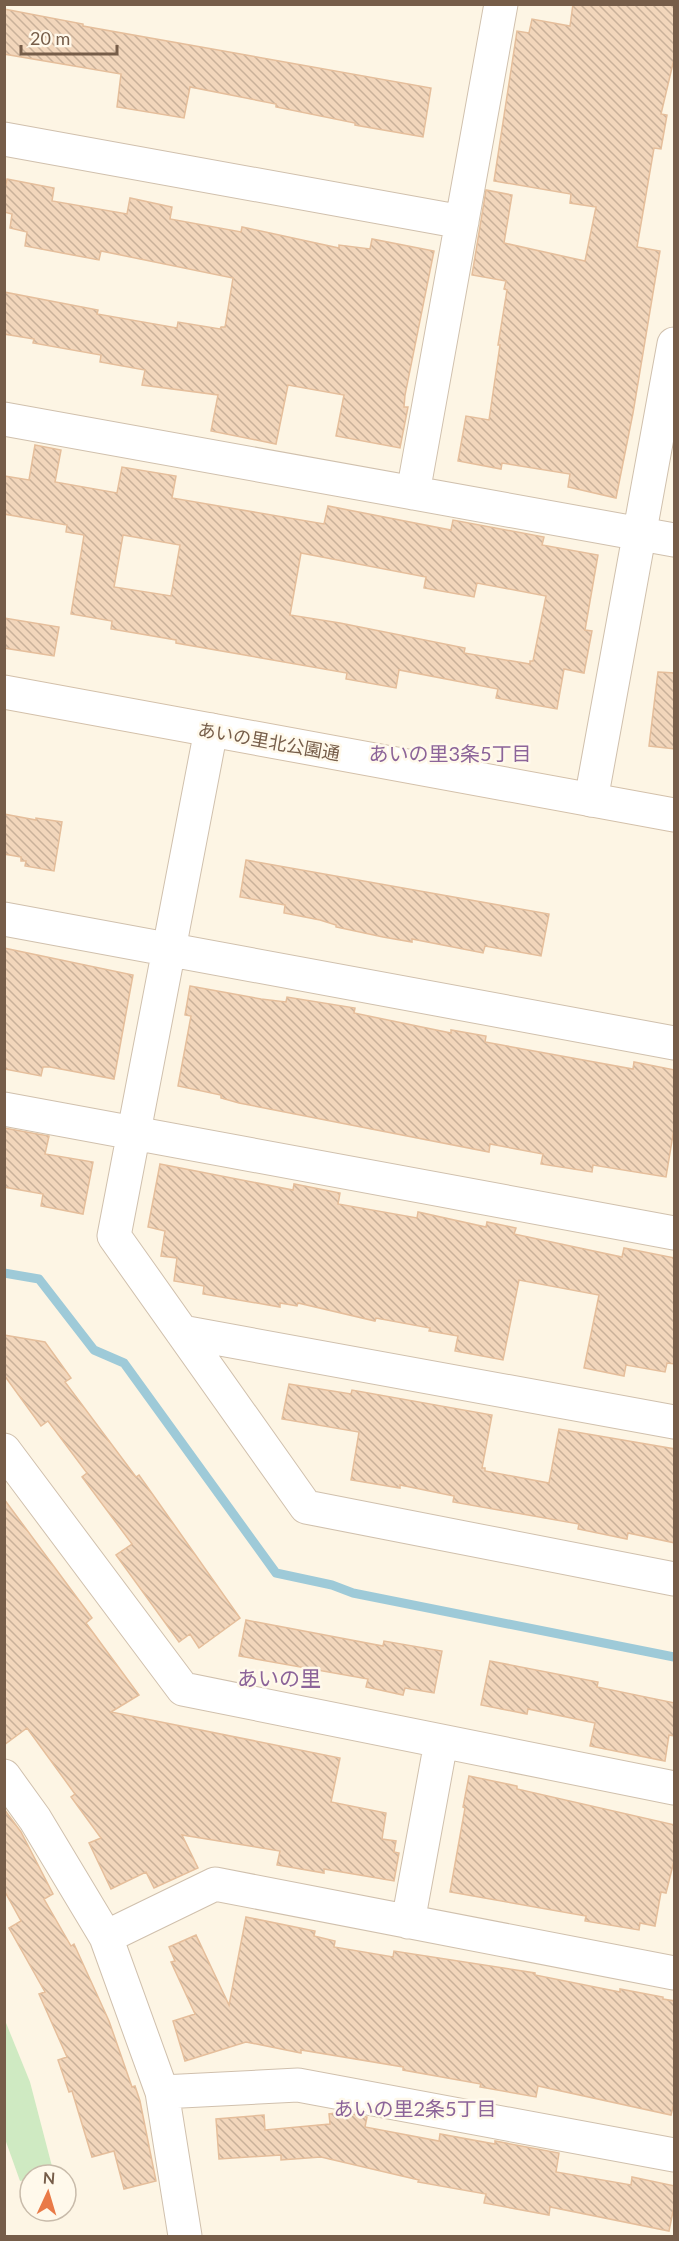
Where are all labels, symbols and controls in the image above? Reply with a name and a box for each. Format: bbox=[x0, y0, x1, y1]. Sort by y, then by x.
scale bar bbox=[21, 18, 117, 56]
text: 20 m bbox=[30, 27, 70, 49]
street label: あいの里北公園通 bbox=[196, 718, 342, 764]
district label: あいの里3条5丁目 bbox=[368, 741, 532, 765]
district label: あいの里 bbox=[237, 1665, 321, 1690]
district label: あいの里2条5丁目 bbox=[333, 2096, 497, 2120]
north arrow bbox=[18, 2163, 78, 2223]
text: N bbox=[42, 2168, 56, 2187]

